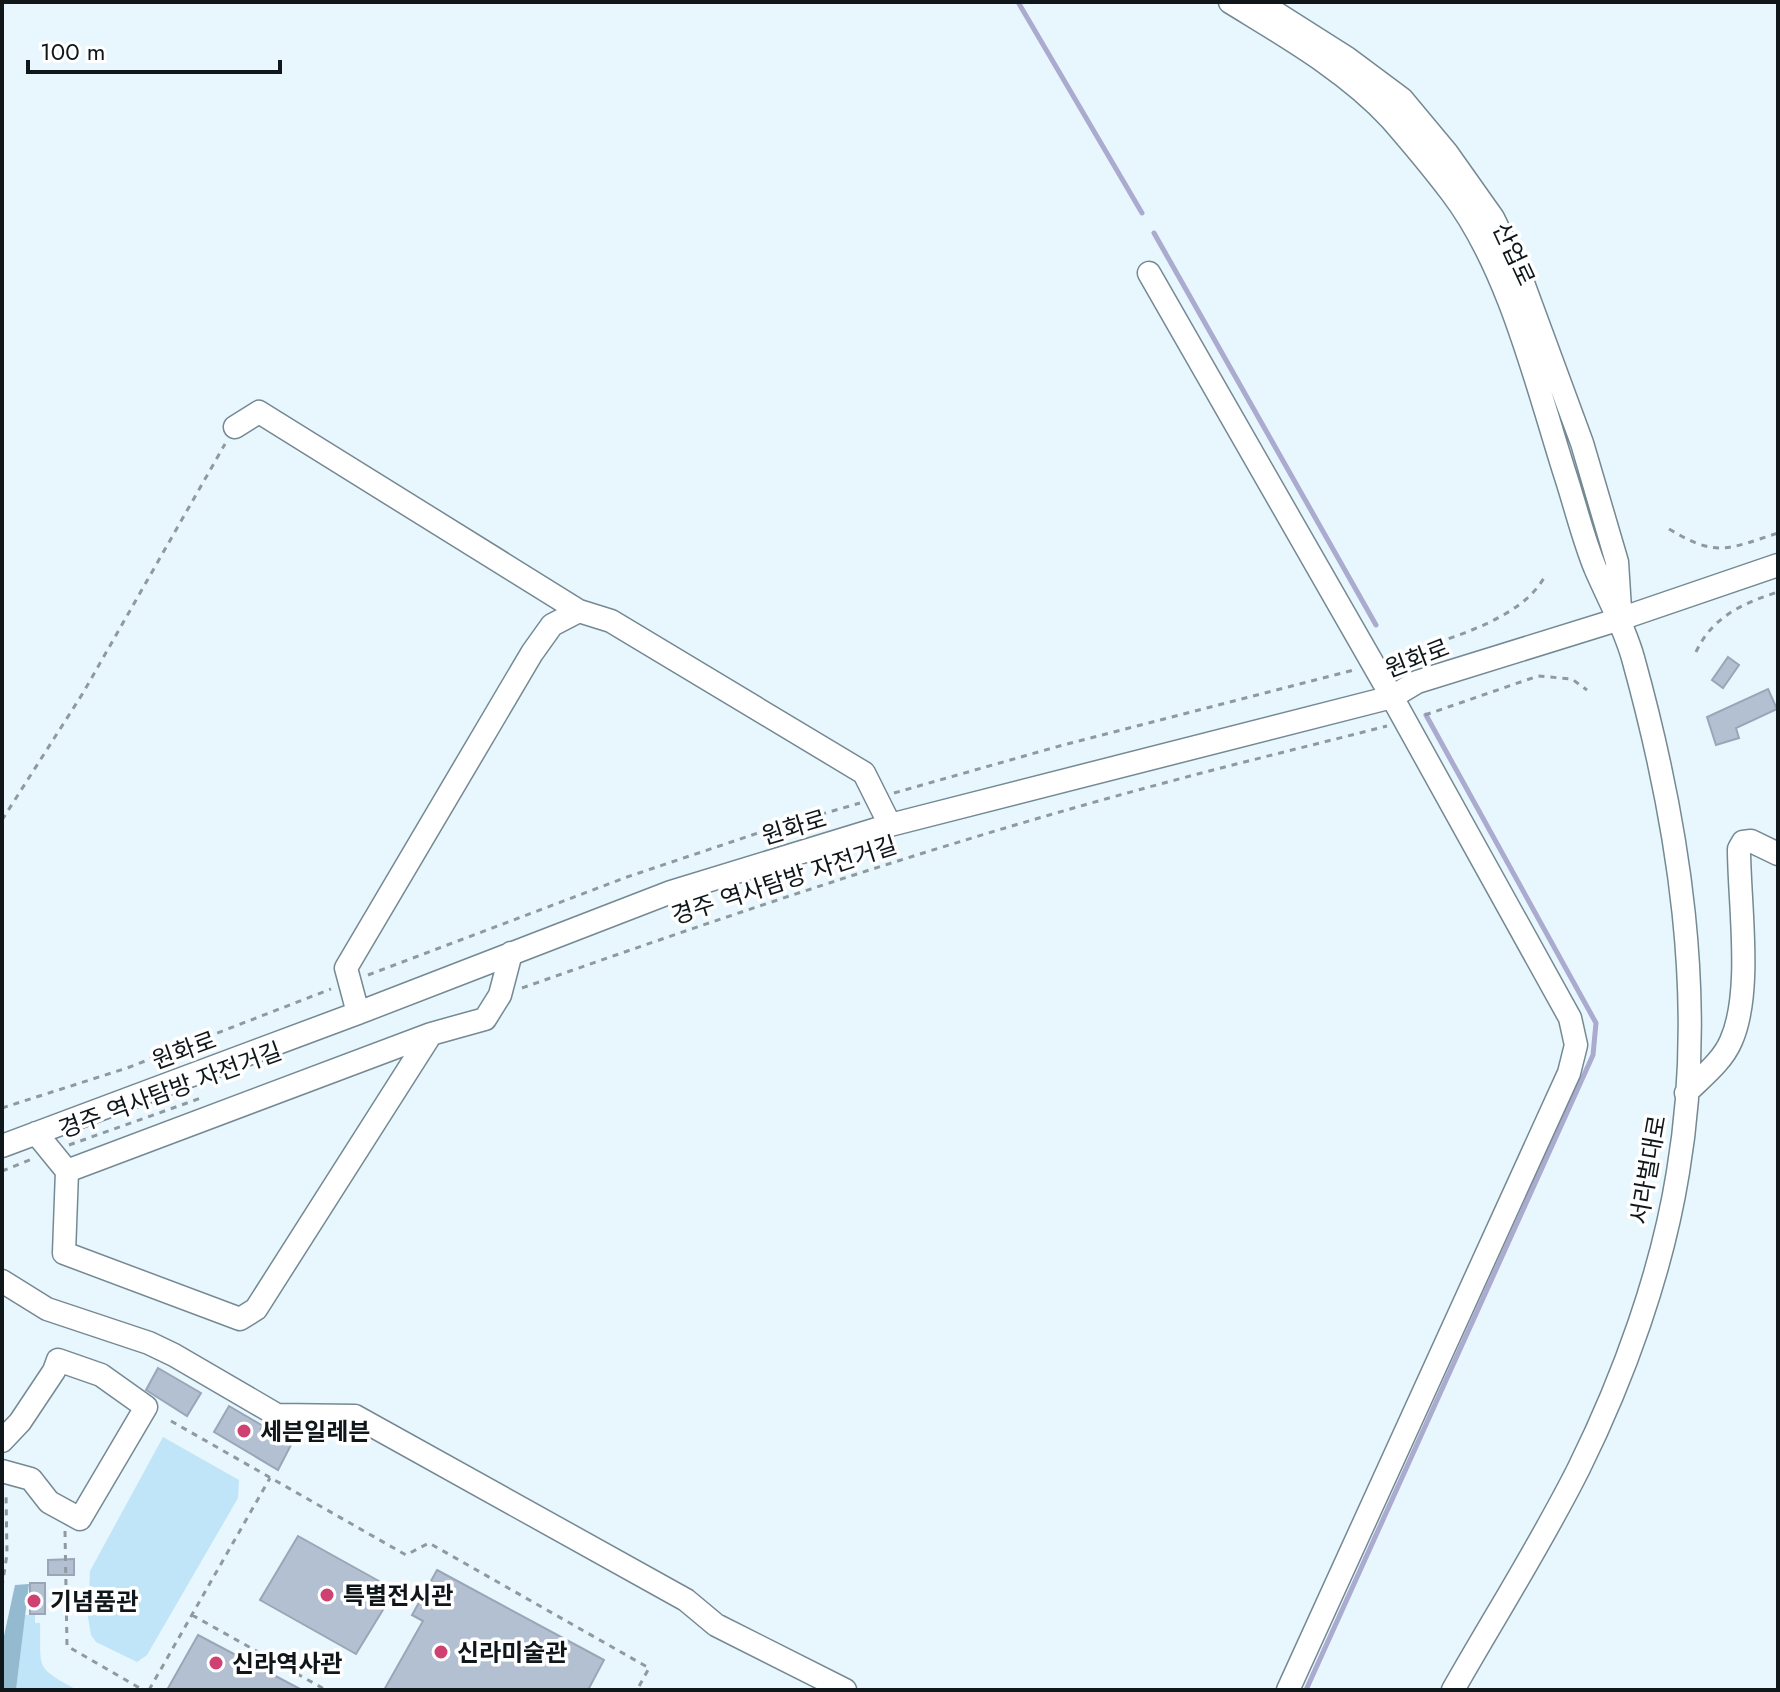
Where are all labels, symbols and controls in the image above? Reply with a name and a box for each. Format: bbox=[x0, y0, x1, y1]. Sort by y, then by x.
scale bar bbox=[28, 24, 280, 74]
text: 100 m bbox=[40, 34, 106, 69]
street label: 산업로 bbox=[1484, 217, 1544, 291]
street label: 원화로 bbox=[1380, 630, 1454, 686]
street label: 원화로 bbox=[757, 801, 831, 853]
street label: 경주 역사탐방 자전거길 bbox=[667, 827, 901, 933]
street label: 원화로 bbox=[147, 1022, 221, 1078]
street label: 경주 역사탐방 자전거길 bbox=[54, 1033, 286, 1147]
street label: 서라벌대로 bbox=[1621, 1113, 1675, 1227]
place label: 세븐일레븐 bbox=[260, 1414, 370, 1449]
marker: 세븐일레븐 bbox=[235, 1422, 253, 1440]
place label: 특별전시관 bbox=[343, 1578, 453, 1613]
place label: 기념품관 bbox=[50, 1584, 138, 1619]
marker: 특별전시관 bbox=[318, 1586, 336, 1604]
marker: 기념품관 bbox=[25, 1592, 43, 1610]
place label: 신라미술관 bbox=[457, 1635, 567, 1670]
marker: 신라미술관 bbox=[432, 1643, 450, 1661]
place label: 신라역사관 bbox=[232, 1646, 342, 1681]
marker: 신라역사관 bbox=[207, 1654, 225, 1672]

